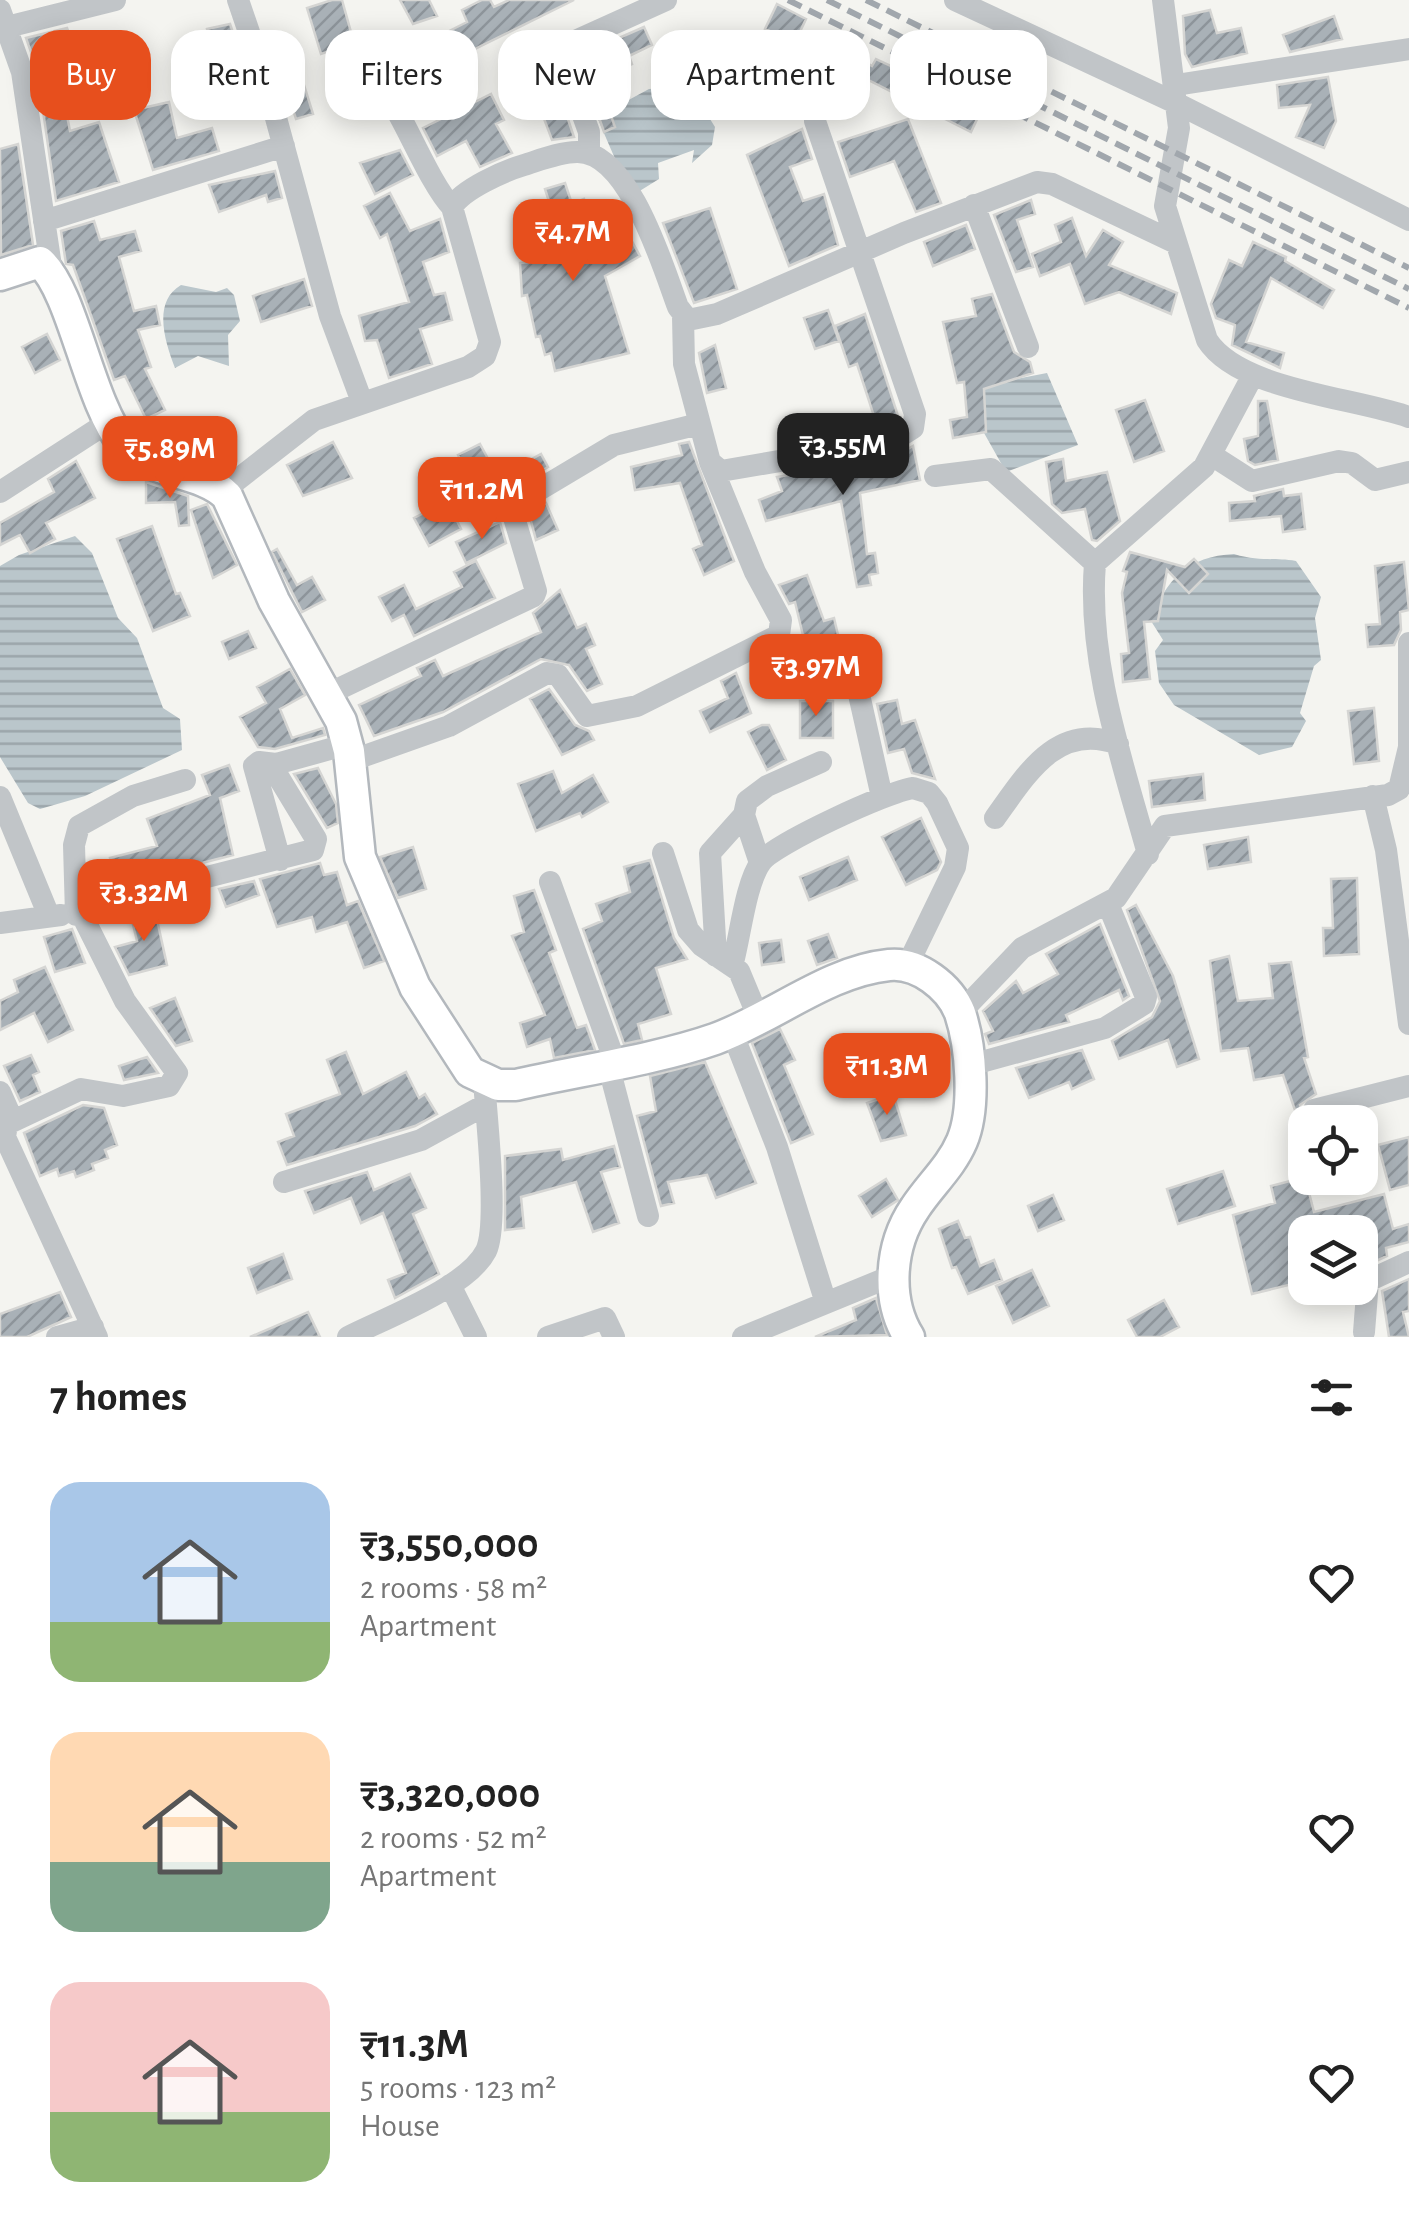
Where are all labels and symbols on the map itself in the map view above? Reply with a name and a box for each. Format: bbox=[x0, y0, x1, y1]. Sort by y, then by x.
pin: ₹4.7M bbox=[503, 199, 643, 284]
pin: ₹3.55M bbox=[762, 413, 924, 498]
pin: ₹5.89M bbox=[89, 416, 251, 501]
pin: ₹11.2M bbox=[401, 457, 563, 542]
pin: ₹3.97M bbox=[735, 634, 897, 719]
pin: ₹3.32M bbox=[63, 859, 225, 944]
pin: ₹11.3M bbox=[806, 1033, 968, 1118]

